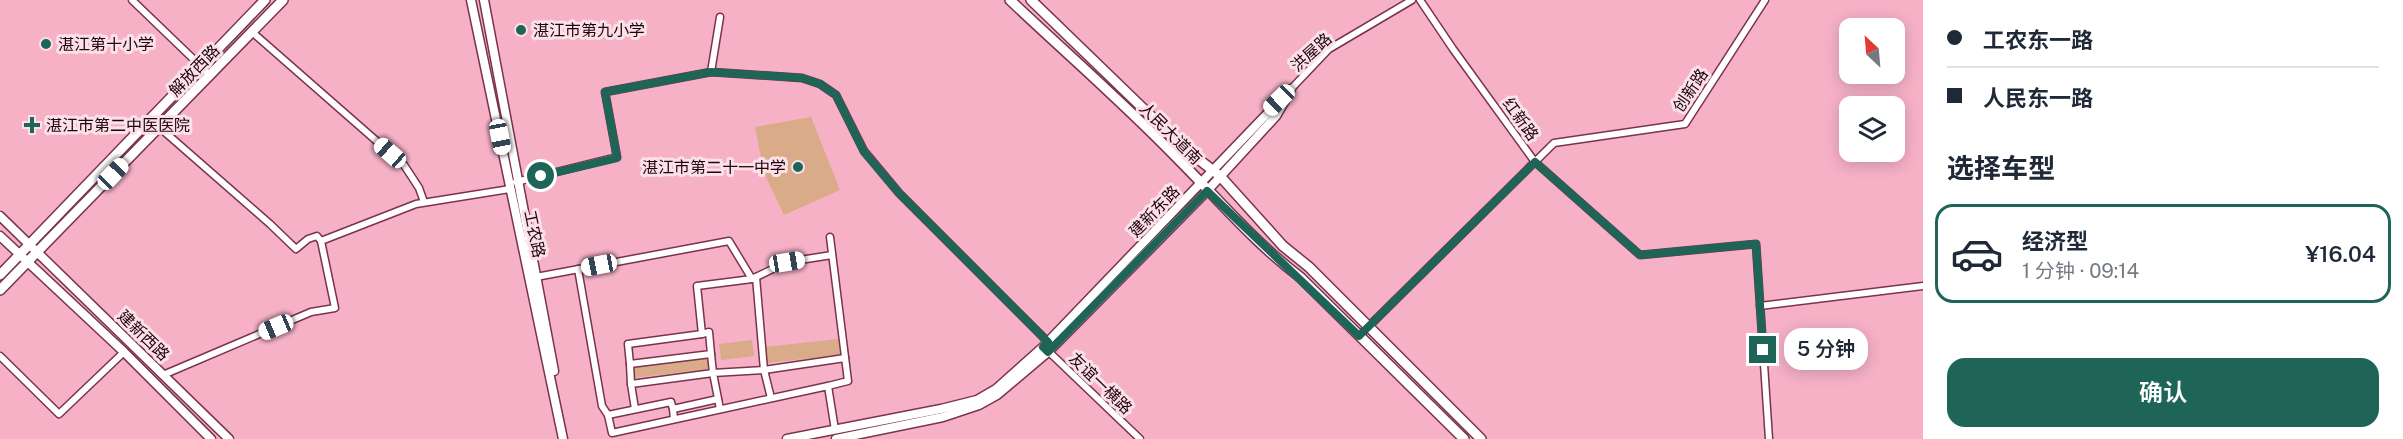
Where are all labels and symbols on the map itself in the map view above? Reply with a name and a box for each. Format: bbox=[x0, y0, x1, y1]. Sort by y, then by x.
north arrow bbox=[1839, 18, 1905, 84]
place label: 湛江市第九小学 bbox=[533, 21, 645, 40]
marker: 湛江市第九小学 bbox=[514, 23, 528, 37]
street label: 洪屋路 bbox=[1287, 29, 1336, 75]
place label: 湛江第十小学 bbox=[58, 35, 154, 54]
marker: 湛江第十小学 bbox=[39, 37, 53, 51]
street label: 解放西路 bbox=[165, 41, 223, 100]
street label: 创新路 bbox=[1669, 65, 1712, 115]
car bbox=[1260, 81, 1298, 119]
street label: 红新路 bbox=[1499, 94, 1542, 144]
street label: 人民大道南 bbox=[1136, 98, 1206, 168]
marker: 湛江市第二中医医院 bbox=[23, 116, 41, 134]
place label: 湛江市第二中医医院 bbox=[46, 116, 190, 135]
car bbox=[488, 118, 512, 156]
car bbox=[371, 134, 409, 172]
car bbox=[94, 155, 132, 193]
place label: 湛江市第二十一中学 bbox=[642, 158, 786, 177]
marker: 湛江市第二十一中学 bbox=[791, 160, 805, 174]
route start bbox=[527, 162, 554, 189]
street label: 建新东路 bbox=[1125, 182, 1183, 241]
street label: 工农路 bbox=[520, 209, 549, 260]
car bbox=[768, 250, 806, 274]
car bbox=[580, 253, 618, 277]
street label: 建新西路 bbox=[114, 306, 173, 364]
car bbox=[256, 312, 296, 342]
callout: 5 分钟 bbox=[1784, 329, 1868, 371]
route end bbox=[1749, 336, 1776, 363]
street label: 友谊一横路 bbox=[1065, 349, 1136, 418]

